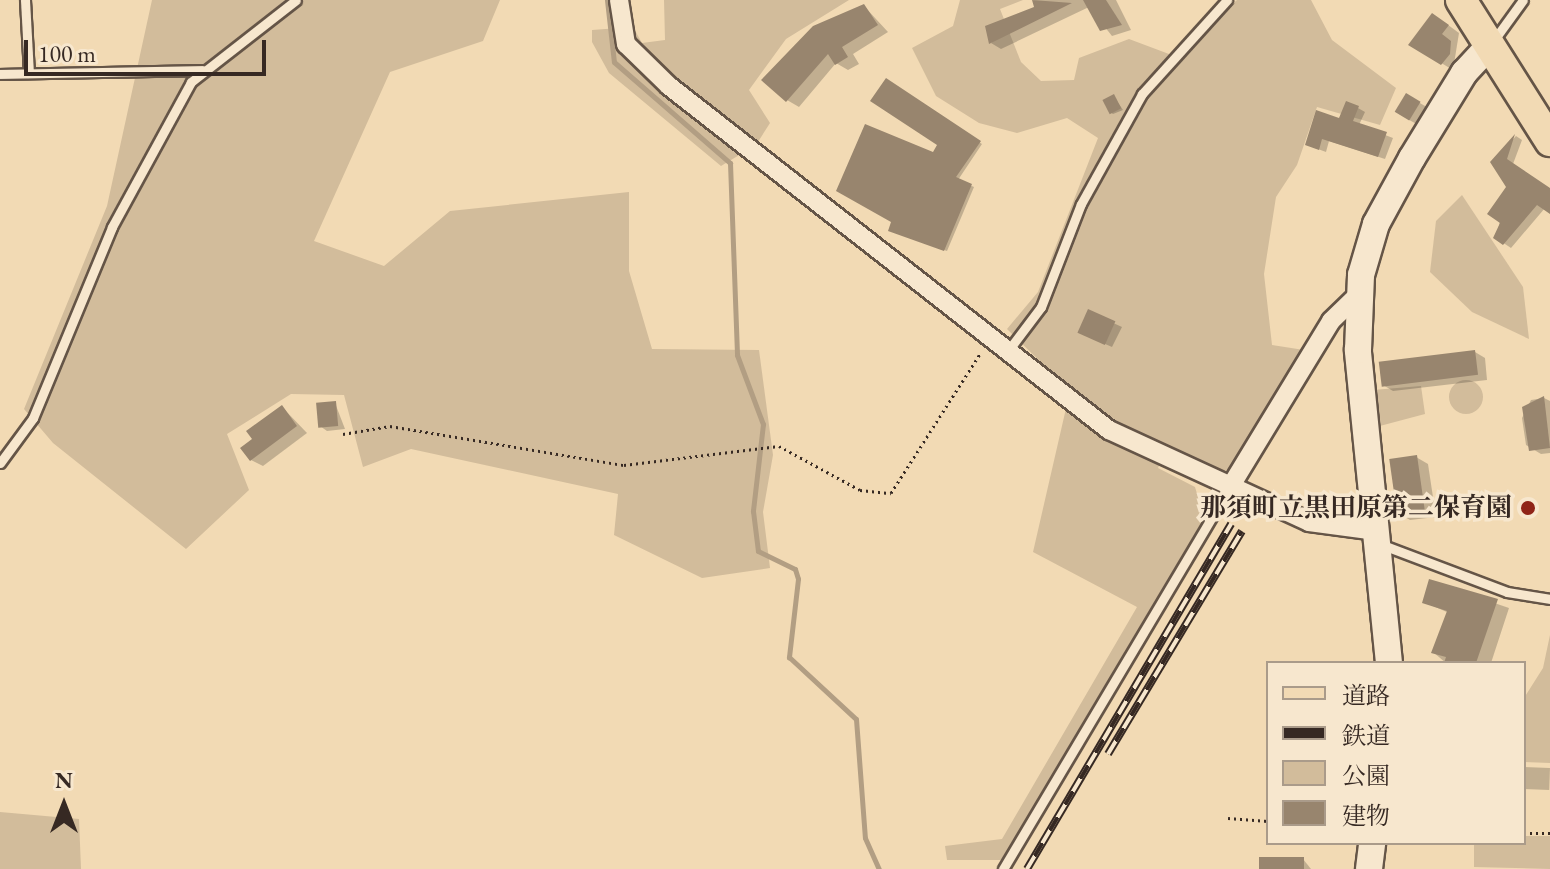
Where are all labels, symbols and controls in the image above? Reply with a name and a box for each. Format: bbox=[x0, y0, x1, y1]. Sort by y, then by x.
scale bar bbox=[28, 24, 270, 74]
text: 100 m bbox=[38, 38, 96, 69]
place label: 那須町立黒田原第二保育園 bbox=[1200, 492, 1512, 524]
marker: 那須町立黒田原第二保育園 bbox=[1519, 499, 1537, 517]
legend bbox=[1266, 661, 1526, 845]
text: 道路 bbox=[1342, 680, 1390, 711]
text: 鉄道 bbox=[1342, 720, 1390, 751]
text: 公園 bbox=[1342, 760, 1390, 791]
north arrow bbox=[24, 765, 104, 845]
text: N bbox=[55, 766, 73, 795]
text: 建物 bbox=[1342, 800, 1390, 831]

